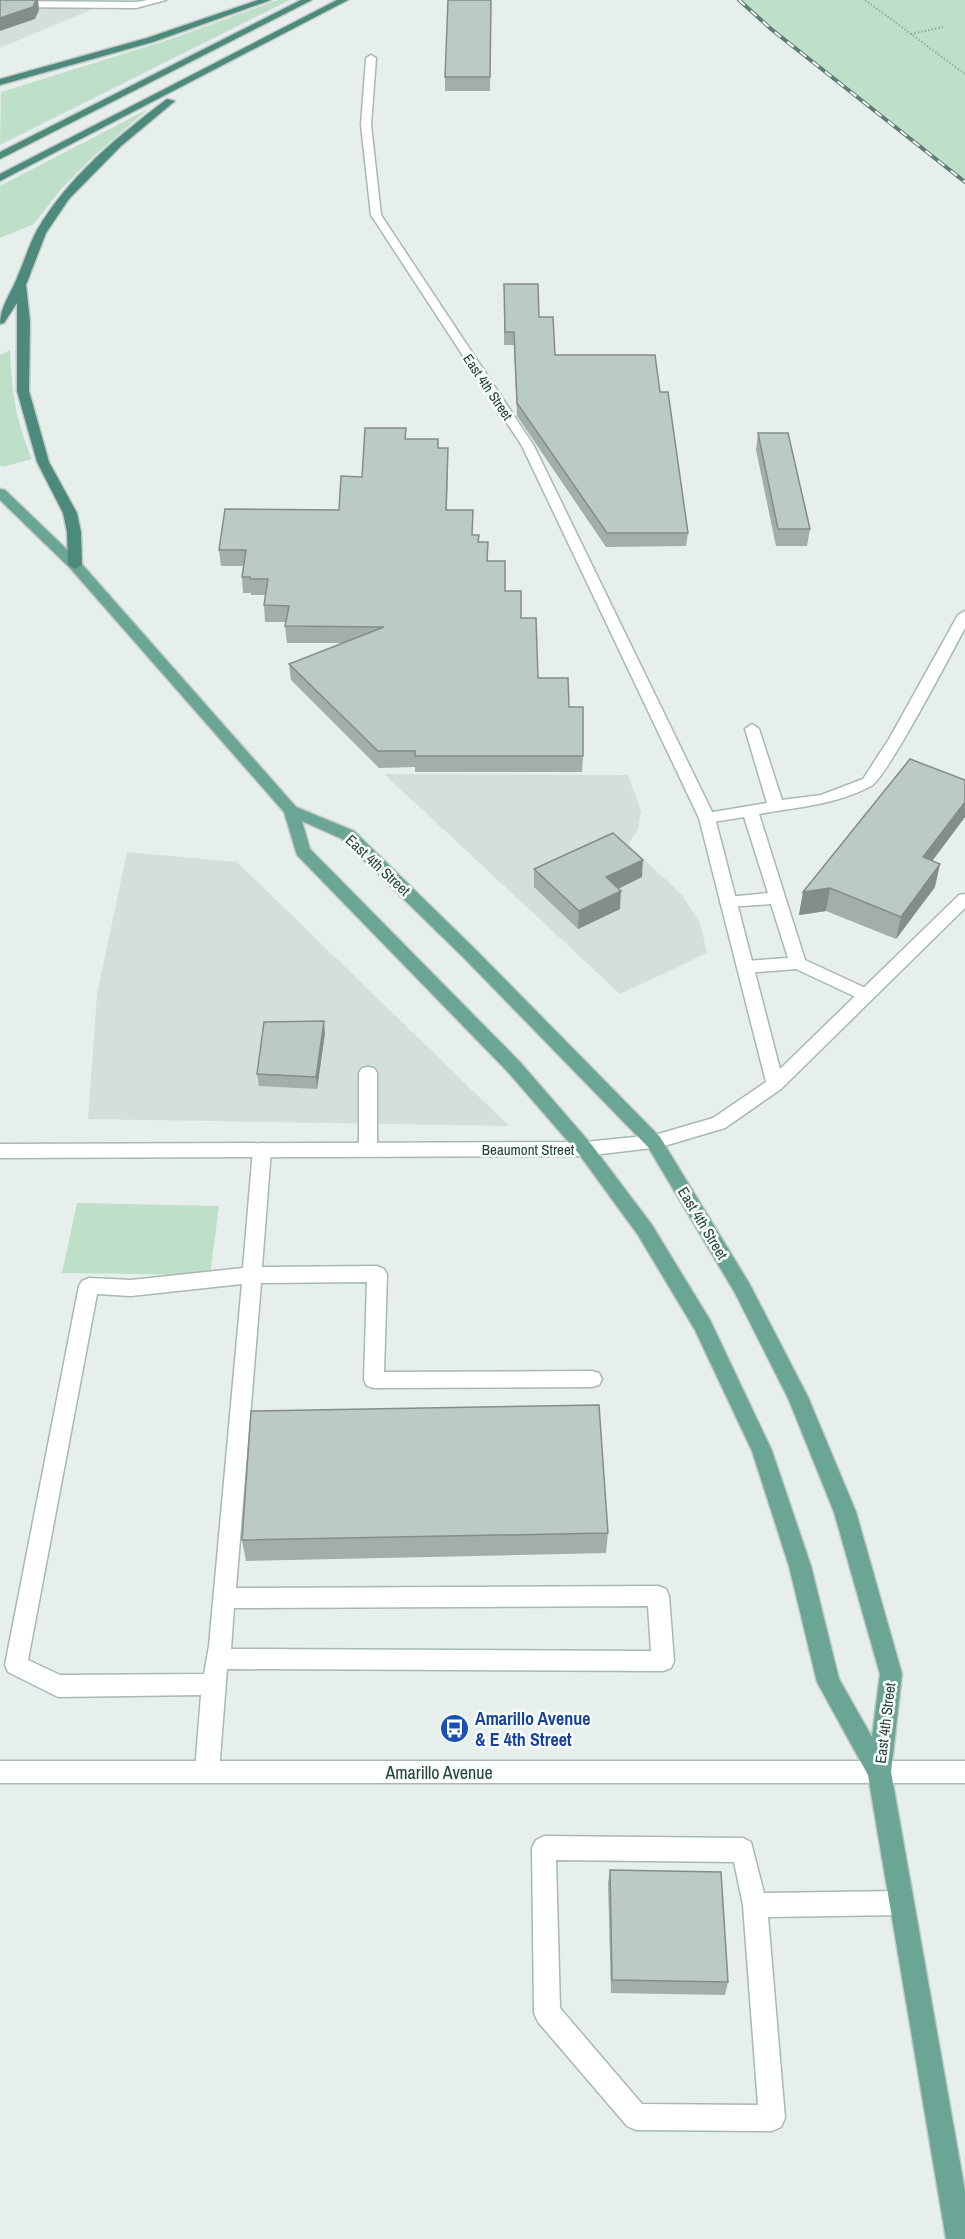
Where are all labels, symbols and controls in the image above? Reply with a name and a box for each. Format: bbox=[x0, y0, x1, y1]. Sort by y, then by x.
street label: East 4th Street bbox=[459, 350, 517, 424]
street label: East 4th Street bbox=[341, 830, 415, 901]
street label: Beaumont Street bbox=[482, 1139, 575, 1160]
street label: East 4th Street bbox=[673, 1183, 733, 1264]
street label: East 4th Street bbox=[870, 1681, 900, 1765]
place label: Amarillo Avenue & E 4th Street bbox=[475, 1706, 590, 1752]
bus stop icon: Amarillo Avenue & E 4th Street bbox=[438, 1712, 470, 1744]
street label: Amarillo Avenue bbox=[384, 1760, 493, 1785]

